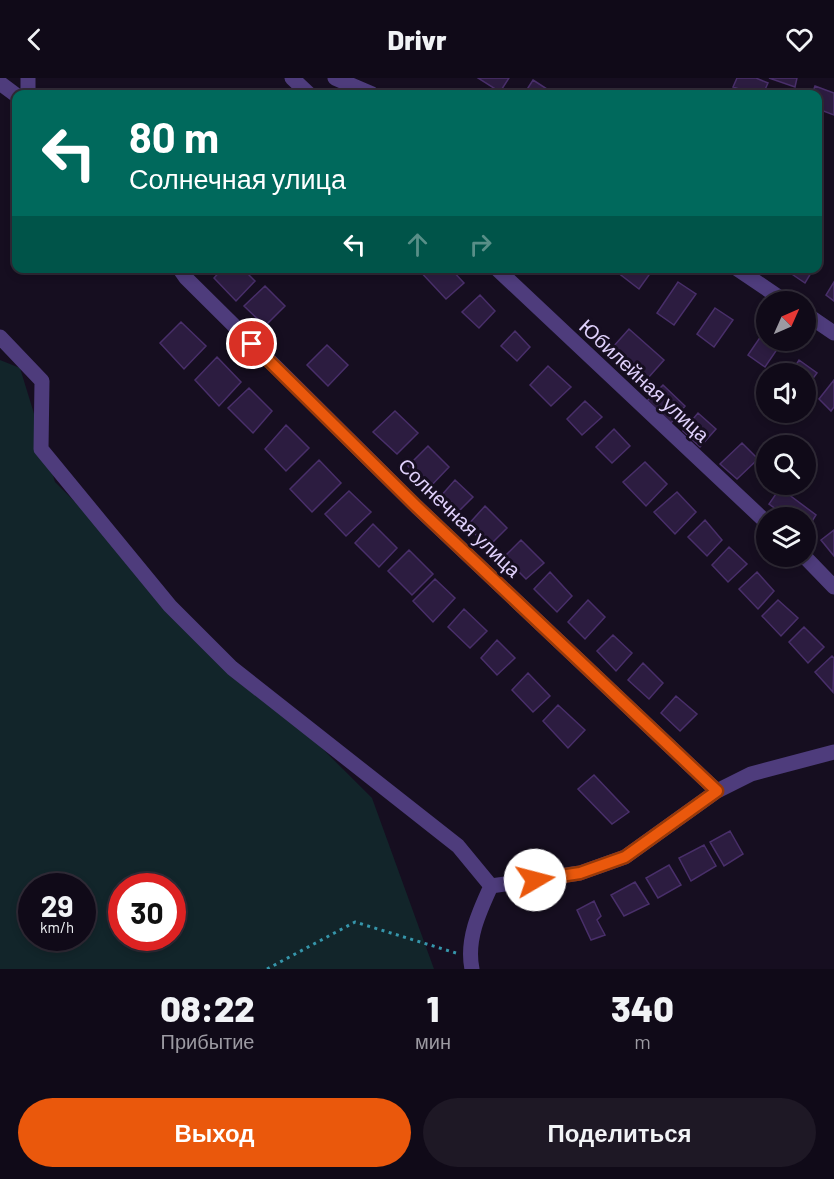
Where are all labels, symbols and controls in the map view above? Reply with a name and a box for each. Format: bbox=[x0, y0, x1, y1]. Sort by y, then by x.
icon: back bbox=[18, 23, 51, 56]
text: Drivr bbox=[387, 23, 447, 55]
icon: heart bbox=[783, 23, 816, 56]
text: 80 m bbox=[129, 111, 219, 161]
icon: left bbox=[30, 114, 108, 192]
text: Солнечная улица bbox=[129, 162, 346, 194]
icon: left bbox=[338, 228, 371, 261]
icon: ahead bbox=[401, 228, 434, 261]
icon: right bbox=[464, 228, 497, 261]
north arrow bbox=[756, 291, 816, 351]
map controls bbox=[756, 291, 816, 567]
street label: Юбилейная улица bbox=[575, 314, 716, 447]
pin bbox=[226, 318, 277, 369]
icon: arrive bbox=[235, 327, 268, 360]
button: sound bbox=[756, 363, 816, 423]
button: search bbox=[756, 435, 816, 495]
street label: Солнечная улица bbox=[394, 453, 527, 582]
button: layers bbox=[756, 507, 816, 567]
position arrow bbox=[503, 848, 567, 912]
speed limit sign: 30 bbox=[108, 873, 186, 951]
text: 29 bbox=[41, 887, 73, 923]
text: km/h bbox=[40, 918, 74, 936]
text: 08:22 bbox=[160, 986, 255, 1029]
text: 1 bbox=[427, 986, 439, 1029]
text: 340 bbox=[611, 986, 674, 1029]
text: Прибытие bbox=[161, 1029, 254, 1053]
text: мин bbox=[415, 1029, 451, 1053]
text: m bbox=[634, 1029, 651, 1053]
button: Выход bbox=[18, 1098, 411, 1167]
button: Поделиться bbox=[423, 1098, 816, 1167]

